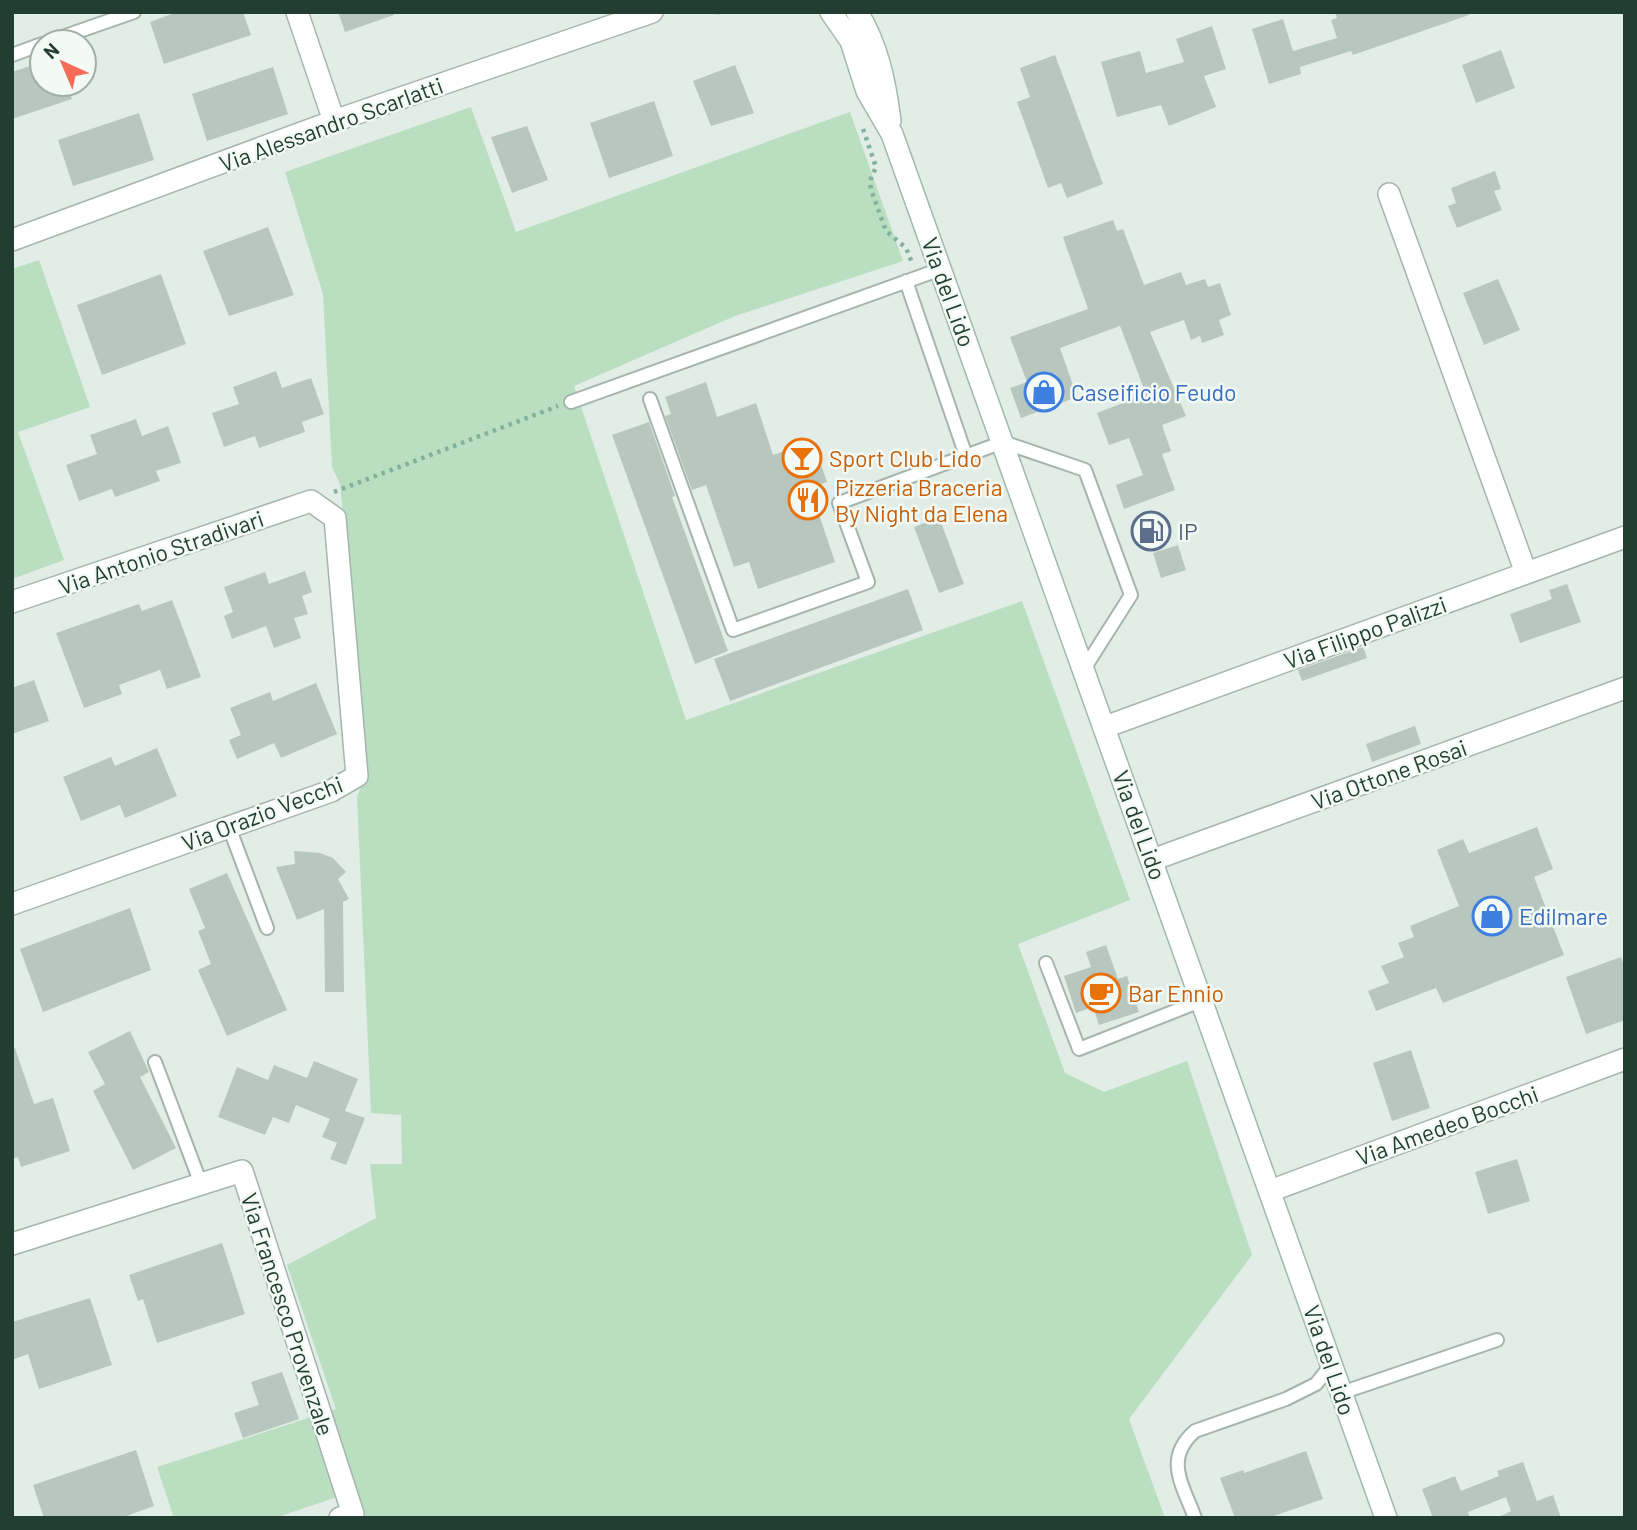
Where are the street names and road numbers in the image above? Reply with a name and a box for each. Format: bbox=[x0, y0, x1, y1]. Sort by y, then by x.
street label: Via Alessandro Scarlatti bbox=[215, 71, 447, 177]
street label: Via del Lido bbox=[916, 233, 982, 351]
street label: Via Antonio Stradivari bbox=[55, 504, 267, 600]
street label: Via Filippo Palizzi bbox=[1280, 590, 1450, 674]
street label: Via Ottone Rosai bbox=[1307, 733, 1471, 815]
street label: Via del Lido bbox=[1107, 766, 1173, 884]
street label: Via Orazio Vecchi bbox=[178, 769, 346, 857]
street label: Via Amedeo Bocchi bbox=[1352, 1079, 1542, 1171]
street label: Via Francesco Provenzale bbox=[236, 1189, 340, 1439]
street label: Via del Lido bbox=[1298, 1301, 1362, 1419]

